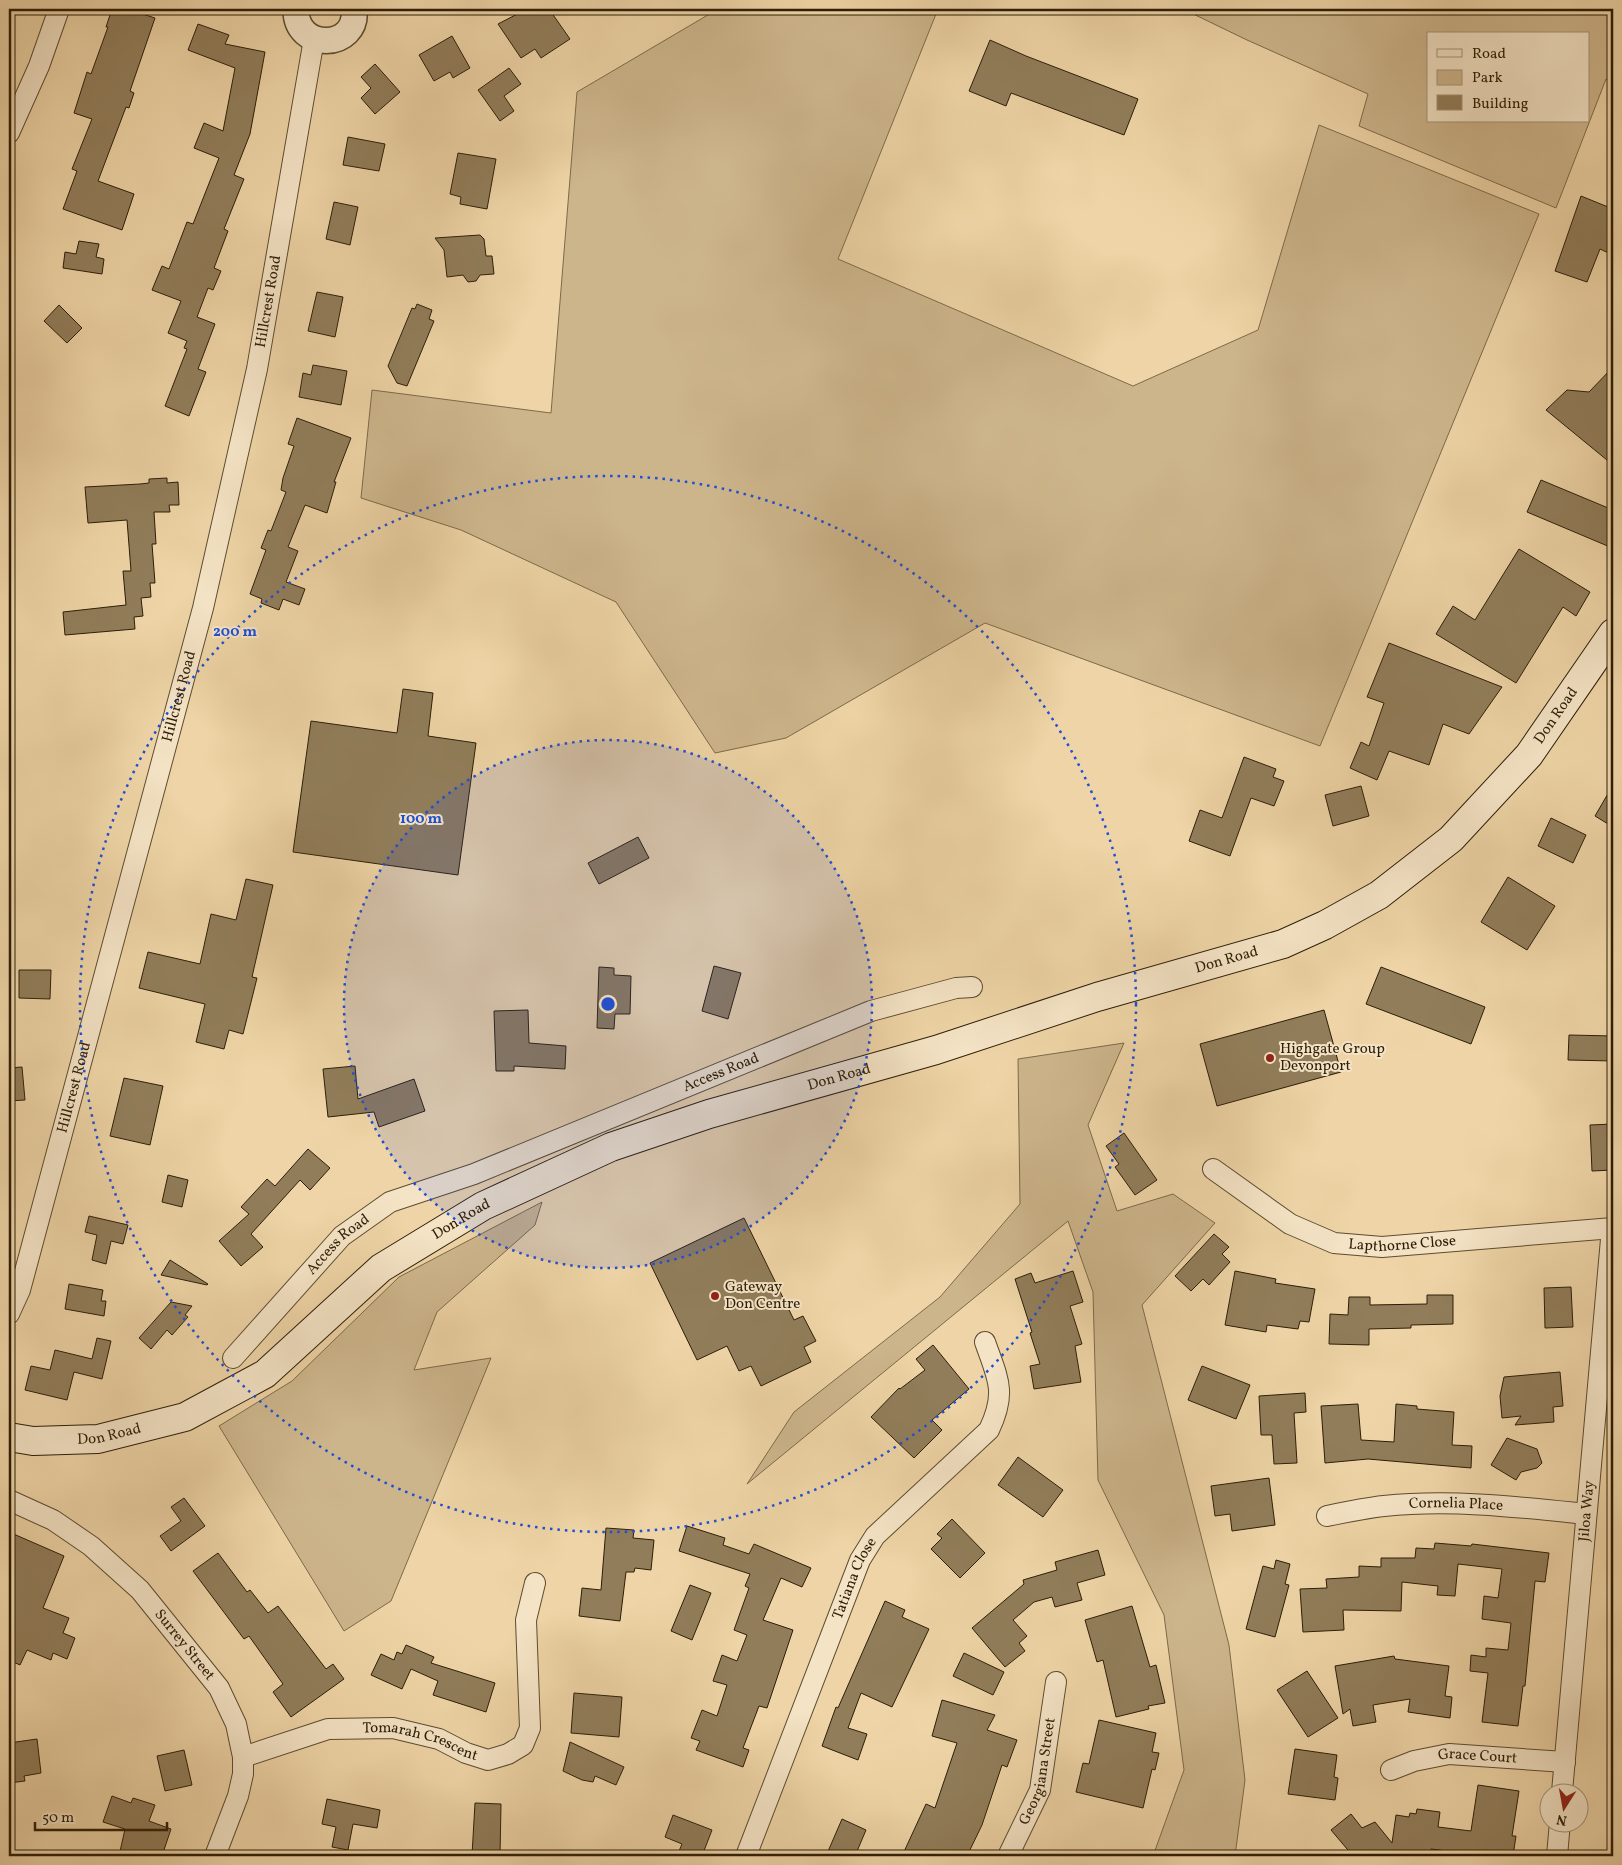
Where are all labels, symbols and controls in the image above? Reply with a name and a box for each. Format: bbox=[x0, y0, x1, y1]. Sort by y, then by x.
legend bbox=[1427, 32, 1590, 122]
text: Road bbox=[1472, 44, 1506, 65]
text: Park bbox=[1472, 68, 1503, 89]
text: Building bbox=[1472, 94, 1529, 115]
street label: Hillcrest Road bbox=[250, 254, 287, 349]
text: 200 m bbox=[213, 622, 257, 643]
street label: Hillcrest Road bbox=[157, 648, 202, 744]
street label: Don Road bbox=[1529, 683, 1583, 748]
text: 100 m bbox=[400, 809, 443, 830]
street label: Don Road bbox=[1193, 941, 1261, 979]
centre of rings bbox=[599, 995, 617, 1013]
place label: Highgate Group Devonport bbox=[1280, 1039, 1385, 1077]
street label: Hillcrest Road bbox=[52, 1040, 97, 1135]
street label: Access Road bbox=[680, 1048, 762, 1098]
marker: Highgate Group Devonport bbox=[1264, 1052, 1276, 1064]
street label: Don Road bbox=[805, 1058, 873, 1096]
street label: Don Road bbox=[428, 1194, 494, 1245]
street label: Access Road bbox=[302, 1209, 374, 1279]
street label: Lapthorne Close bbox=[1348, 1230, 1457, 1258]
place label: Gateway Don Centre bbox=[725, 1277, 800, 1315]
marker: Gateway Don Centre bbox=[709, 1290, 721, 1302]
street label: Don Road bbox=[77, 1418, 143, 1450]
street label: Jiloa Way bbox=[1574, 1480, 1600, 1542]
street label: Cornelia Place bbox=[1408, 1493, 1504, 1516]
street label: Tatiana Close bbox=[828, 1534, 882, 1623]
street label: Surrey Street bbox=[149, 1605, 220, 1685]
street label: Georgiana Street bbox=[1014, 1716, 1061, 1829]
street label: Tomarah Crescent bbox=[362, 1717, 480, 1767]
street label: Grace Court bbox=[1436, 1744, 1518, 1769]
north arrow bbox=[1540, 1782, 1590, 1832]
scale bar bbox=[35, 1800, 168, 1832]
text: 50 m bbox=[42, 1808, 74, 1829]
text: N bbox=[1555, 1809, 1569, 1830]

